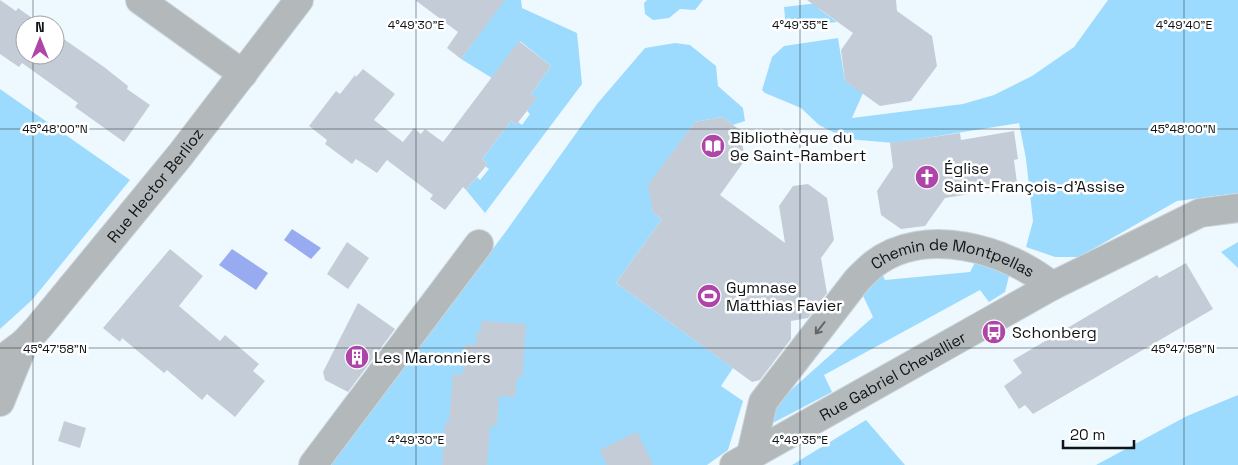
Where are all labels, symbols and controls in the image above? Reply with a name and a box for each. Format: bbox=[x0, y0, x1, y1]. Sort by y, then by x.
north arrow bbox=[15, 15, 65, 65]
text: 4°49'30"E bbox=[388, 17, 445, 33]
text: 4°49'35"E bbox=[772, 17, 828, 33]
text: 4°49'40"E bbox=[1156, 17, 1212, 33]
text: N bbox=[35, 18, 45, 36]
text: 45°48'00"N bbox=[22, 121, 88, 137]
text: 45°48'00"N bbox=[1150, 121, 1216, 137]
street label: Rue Hector Berlioz bbox=[102, 124, 208, 247]
place label: Bibliothèque du 9e Saint-Rambert bbox=[730, 127, 866, 166]
library icon: Bibliothèque du 9e Saint-Rambert bbox=[700, 133, 726, 159]
place label: Église Saint-François-d'Assise bbox=[944, 158, 1125, 197]
church icon: Église Saint-François-d'Assise bbox=[914, 164, 940, 190]
text: Chemin de Montpellas bbox=[866, 234, 1038, 282]
street label: Chemin de Montpellas bbox=[867, 263, 1039, 285]
place label: Gymnase Matthias Favier bbox=[726, 277, 842, 316]
sports icon: Gymnase Matthias Favier bbox=[696, 283, 722, 309]
bus stop icon: Schonberg bbox=[981, 319, 1007, 345]
one-way arrow bbox=[815, 321, 825, 335]
place label: Schonberg bbox=[1012, 322, 1097, 343]
street label: Rue Gabriel Chevallier bbox=[816, 326, 970, 426]
text: 45°47'58"N bbox=[23, 341, 87, 357]
text: 45°47'58"N bbox=[1151, 341, 1215, 357]
building icon: Les Maronniers bbox=[344, 344, 370, 370]
place label: Les Maronniers bbox=[374, 347, 491, 368]
scale bar bbox=[1063, 418, 1134, 450]
text: 20 m bbox=[1070, 425, 1105, 444]
text: 4°49'30"E bbox=[388, 432, 445, 448]
text: 4°49'35"E bbox=[772, 432, 828, 448]

